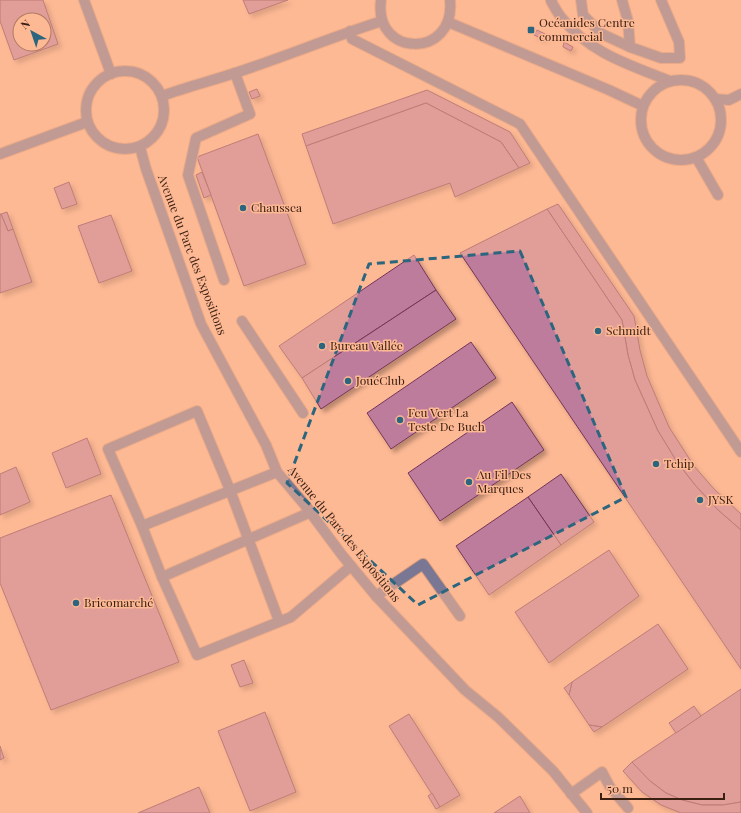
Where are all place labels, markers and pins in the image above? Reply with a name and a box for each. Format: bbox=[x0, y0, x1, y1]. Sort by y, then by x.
place label: Océanides Centre commercial bbox=[539, 14, 635, 44]
marker: Océanides Centre commercial bbox=[526, 25, 536, 35]
place label: Chaussea bbox=[251, 199, 302, 215]
marker: Chaussea bbox=[238, 203, 248, 213]
place label: Schmidt bbox=[606, 322, 652, 338]
marker: Schmidt bbox=[593, 326, 603, 336]
place label: Bureau Vallée bbox=[330, 337, 403, 353]
marker: Bureau Vallée bbox=[317, 341, 327, 351]
place label: JouéClub bbox=[355, 372, 405, 388]
marker: JouéClub bbox=[343, 376, 353, 386]
place label: Feu Vert La Teste De Buch bbox=[408, 404, 485, 434]
marker: Feu Vert La Teste De Buch bbox=[395, 415, 405, 425]
place label: Tchip bbox=[664, 455, 694, 471]
marker: Tchip bbox=[651, 459, 661, 469]
place label: Au Fil Des Marques bbox=[476, 466, 531, 496]
marker: Au Fil Des Marques bbox=[464, 477, 474, 487]
place label: JYSK bbox=[707, 491, 733, 507]
marker: JYSK bbox=[695, 495, 705, 505]
place label: Bricomarché bbox=[84, 594, 153, 610]
marker: Bricomarché bbox=[71, 598, 81, 608]

